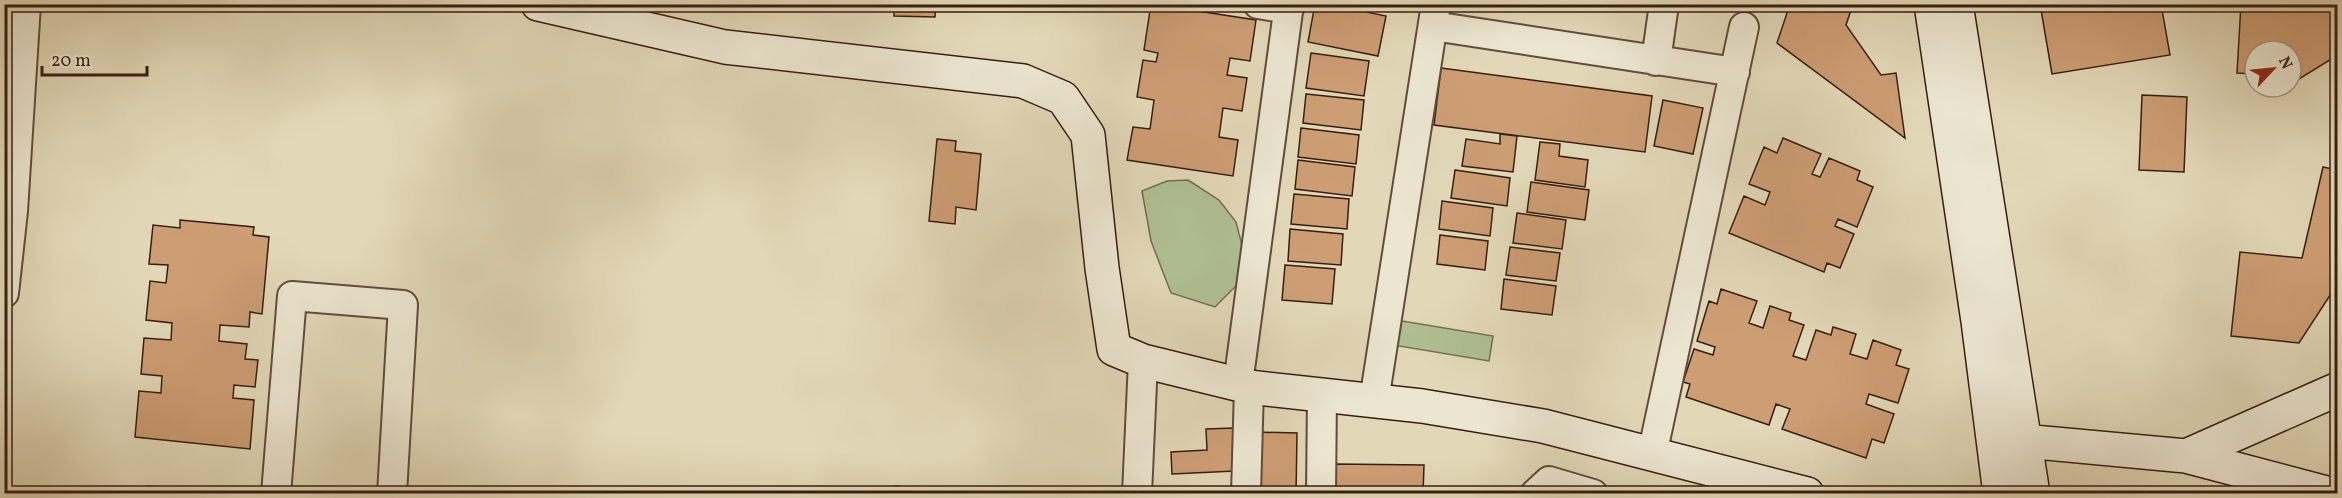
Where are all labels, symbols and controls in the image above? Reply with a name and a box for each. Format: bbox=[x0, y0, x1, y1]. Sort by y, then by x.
scale bar bbox=[42, 39, 147, 77]
north arrow bbox=[2243, 39, 2303, 99]
text: 20 m bbox=[51, 49, 91, 74]
text: N bbox=[2272, 53, 2297, 74]

